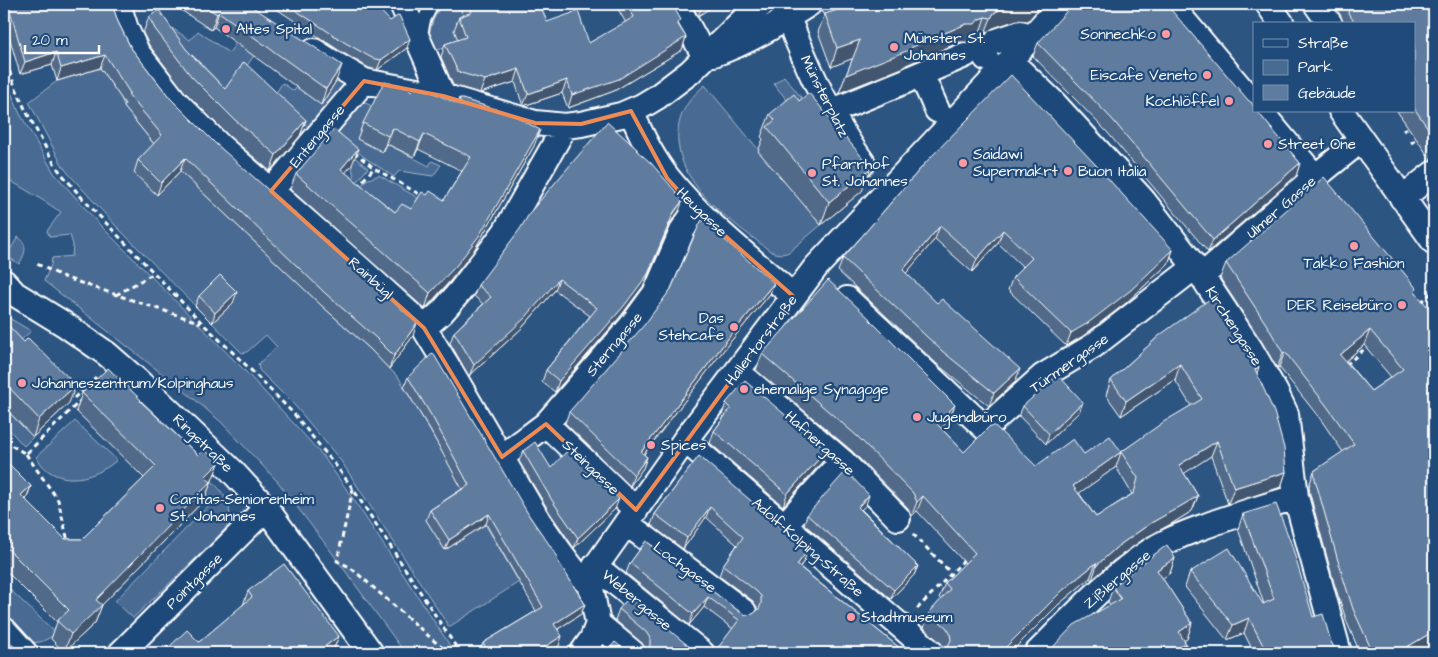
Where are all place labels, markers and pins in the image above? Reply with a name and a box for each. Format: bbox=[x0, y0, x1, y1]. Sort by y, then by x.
place label: Altes Spital bbox=[236, 19, 312, 40]
marker: Altes Spital bbox=[220, 23, 232, 35]
place label: Sonnechko bbox=[1080, 24, 1157, 45]
place label: Münster St. Johannes bbox=[904, 28, 985, 66]
marker: Sonnechko bbox=[1160, 28, 1172, 40]
marker: Münster St. Johannes bbox=[888, 41, 900, 53]
place label: Eiscafe Veneto bbox=[1091, 65, 1198, 86]
marker: Eiscafe Veneto bbox=[1201, 69, 1213, 81]
place label: Kochlöffel bbox=[1145, 91, 1219, 112]
marker: Kochlöffel bbox=[1223, 95, 1235, 107]
place label: Street One bbox=[1278, 134, 1356, 155]
marker: Street One bbox=[1262, 138, 1274, 150]
place label: Saidawi Supermakrt bbox=[973, 144, 1058, 182]
place label: Pfarrhof St. Johannes bbox=[822, 154, 908, 192]
marker: Saidawi Supermakrt bbox=[957, 157, 969, 169]
place label: Buon Italia bbox=[1078, 161, 1147, 182]
marker: Buon Italia bbox=[1062, 165, 1074, 177]
marker: Pfarrhof St. Johannes bbox=[806, 167, 818, 179]
marker: Takko Fashion bbox=[1348, 240, 1360, 252]
place label: Takko Fashion bbox=[1303, 253, 1405, 274]
place label: DER Reisebüro bbox=[1287, 295, 1393, 316]
marker: DER Reisebüro bbox=[1396, 299, 1408, 311]
place label: Das Stehcafe bbox=[659, 308, 724, 346]
marker: Das Stehcafe bbox=[728, 321, 740, 333]
place label: Johanneszentrum/Kolpinghaus bbox=[32, 373, 234, 395]
marker: Johanneszentrum/Kolpinghaus bbox=[16, 377, 28, 389]
place label: ehemalige Synagoge bbox=[754, 379, 888, 401]
marker: ehemalige Synagoge bbox=[738, 383, 750, 395]
place label: Jugendbüro bbox=[927, 407, 1007, 429]
marker: Jugendbüro bbox=[911, 411, 923, 423]
place label: Spices bbox=[661, 435, 707, 456]
marker: Spices bbox=[645, 439, 657, 451]
place label: Caritas-Seniorenheim St. Johannes bbox=[170, 489, 314, 527]
marker: Caritas-Seniorenheim St. Johannes bbox=[154, 502, 166, 514]
place label: Stadtmuseum bbox=[861, 607, 953, 628]
marker: Stadtmuseum bbox=[845, 611, 857, 623]

